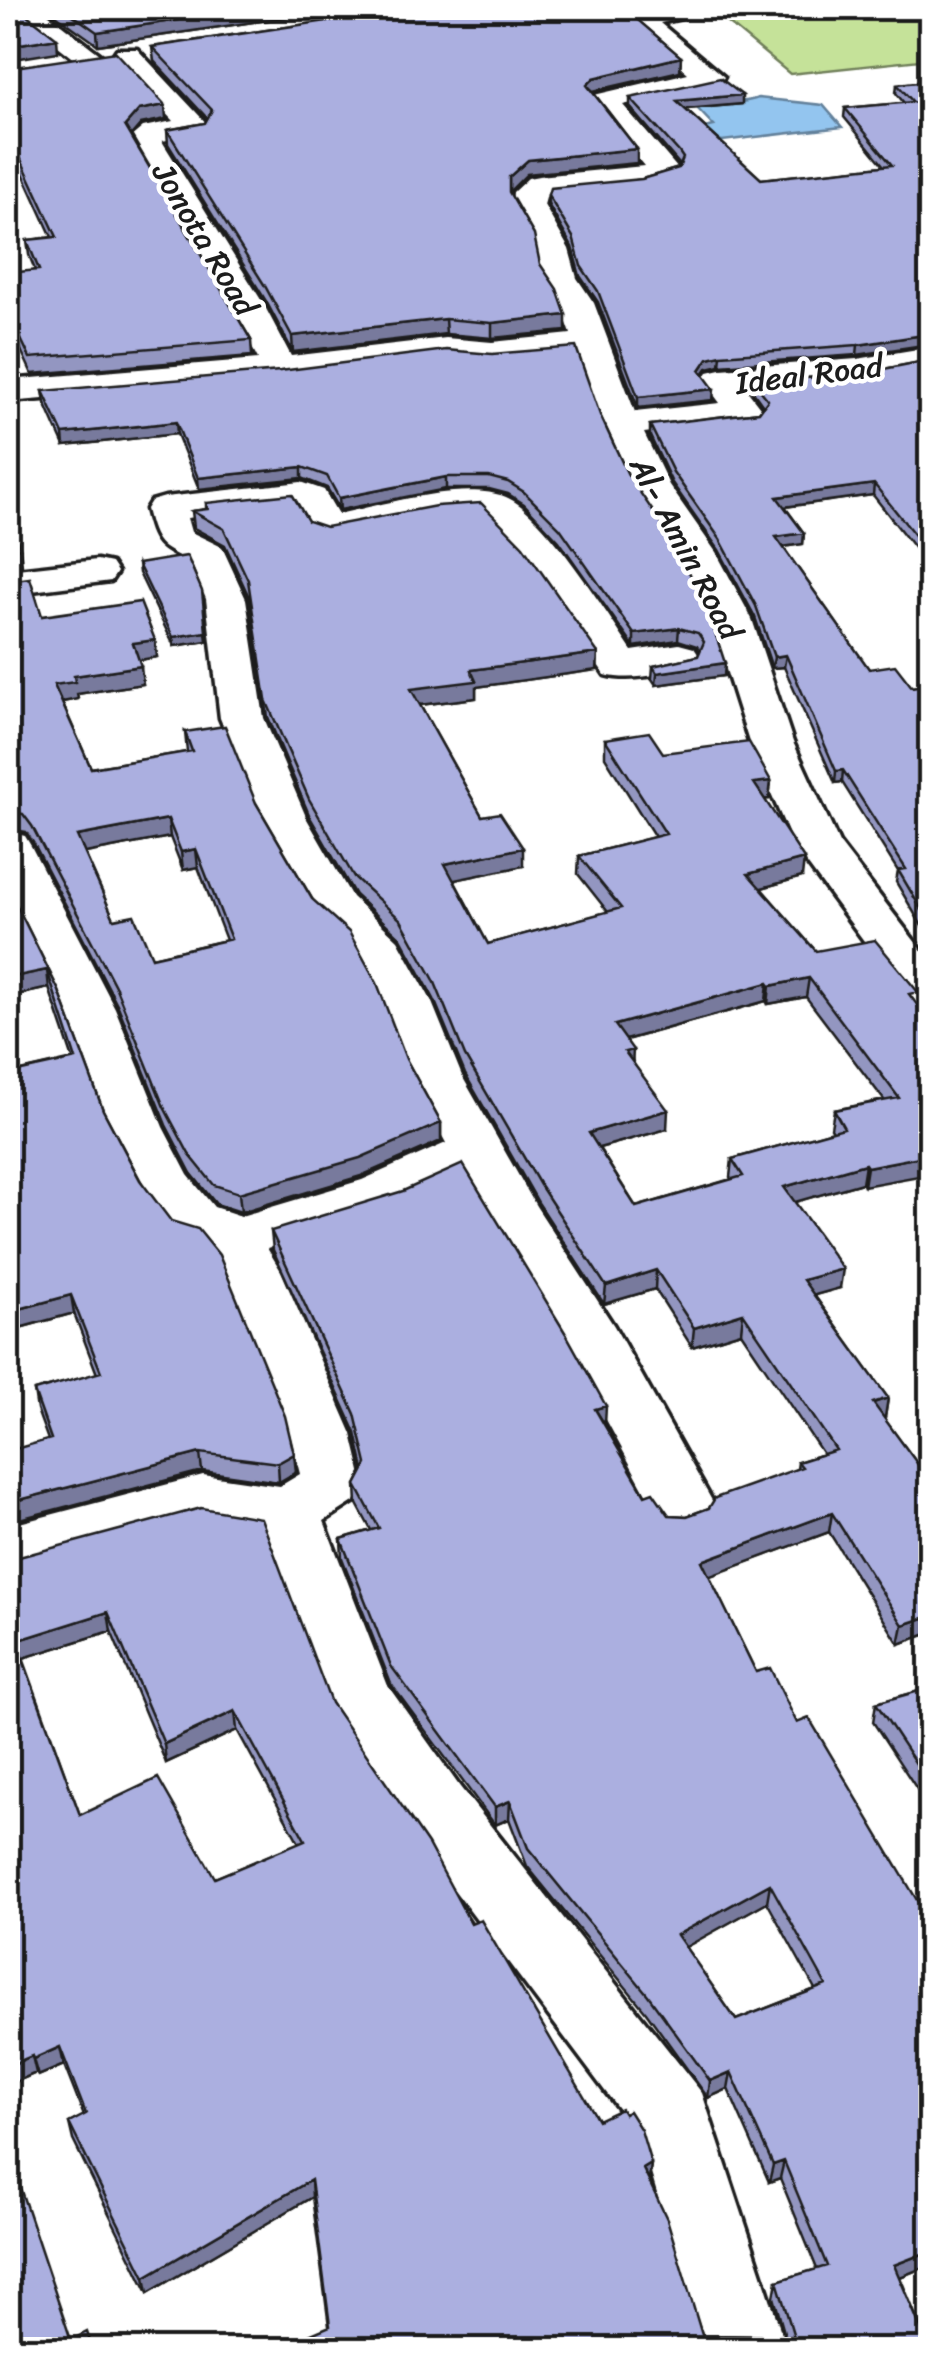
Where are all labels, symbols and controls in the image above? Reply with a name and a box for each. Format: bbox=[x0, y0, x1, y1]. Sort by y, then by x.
street label: Jonota Road bbox=[135, 150, 274, 329]
street label: Ideal Road bbox=[731, 337, 888, 412]
street label: Al- Amin Road bbox=[613, 445, 759, 653]

